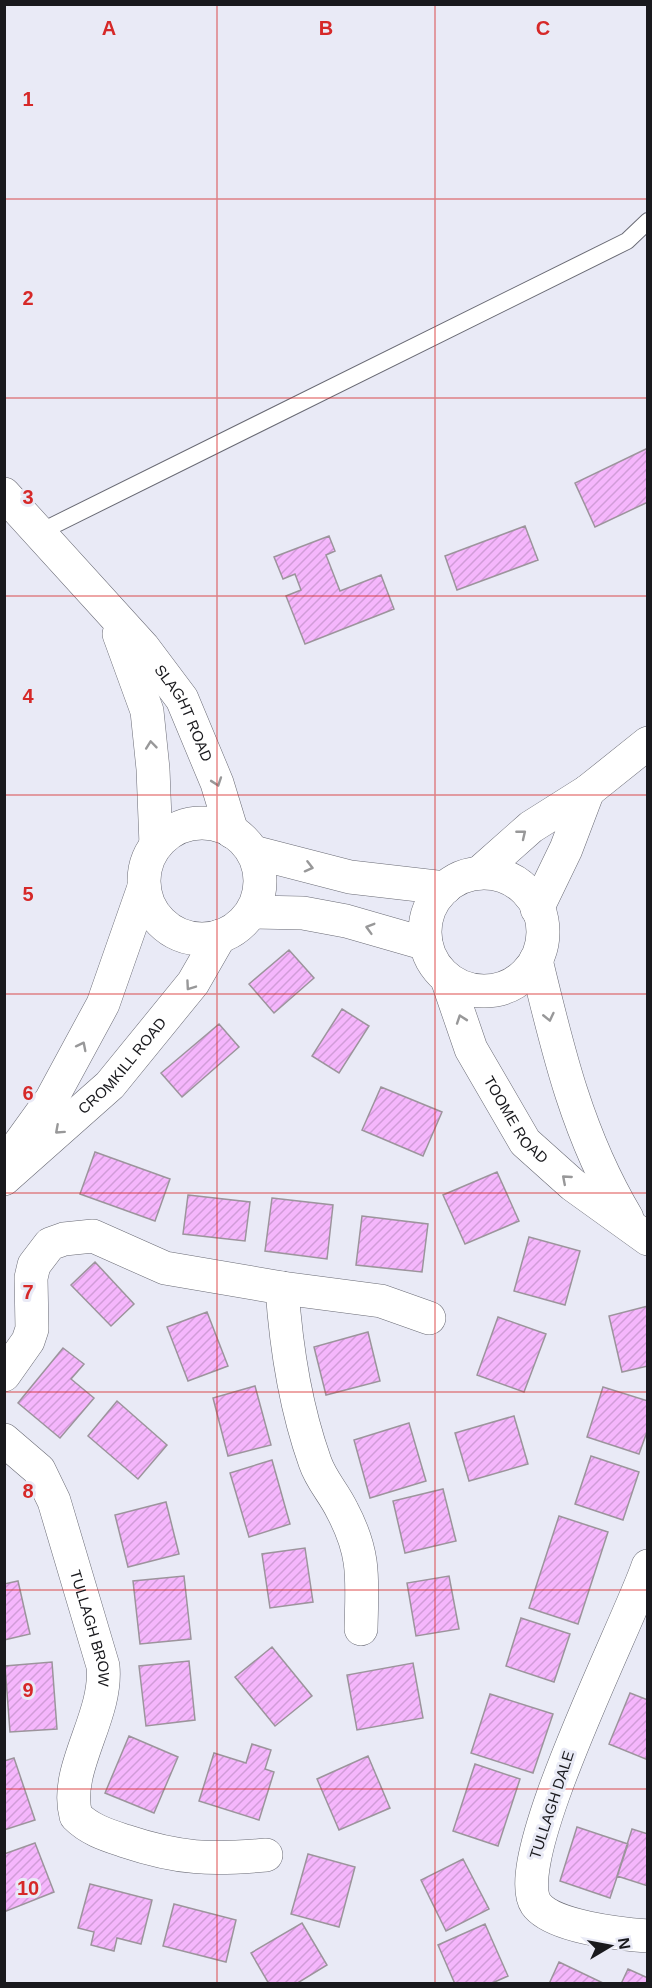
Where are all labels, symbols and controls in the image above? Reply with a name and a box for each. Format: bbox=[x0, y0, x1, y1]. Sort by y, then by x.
text: A bbox=[102, 17, 116, 39]
text: B bbox=[319, 17, 333, 39]
text: C bbox=[536, 17, 550, 39]
text: 1 bbox=[22, 88, 34, 110]
text: 2 bbox=[22, 287, 34, 309]
text: 3 bbox=[22, 486, 34, 508]
street label: SLAGHT ROAD bbox=[151, 661, 216, 764]
text: 4 bbox=[22, 685, 34, 707]
one-way arrow bbox=[145, 740, 158, 750]
one-way arrow bbox=[209, 776, 222, 787]
one-way arrow bbox=[515, 830, 526, 841]
one-way arrow bbox=[304, 860, 314, 872]
text: 5 bbox=[22, 883, 34, 905]
one-way arrow bbox=[365, 922, 375, 935]
one-way arrow bbox=[186, 980, 197, 991]
one-way arrow bbox=[542, 1011, 555, 1021]
street label: CROMKILL ROAD bbox=[74, 1014, 169, 1117]
one-way arrow bbox=[455, 1014, 468, 1025]
one-way arrow bbox=[75, 1042, 86, 1053]
street label: TOOME ROAD bbox=[481, 1073, 552, 1166]
text: 6 bbox=[22, 1082, 34, 1104]
one-way arrow bbox=[55, 1123, 66, 1134]
one-way arrow bbox=[562, 1175, 573, 1186]
text: 7 bbox=[22, 1281, 34, 1303]
text: 8 bbox=[22, 1480, 34, 1502]
street label: TULLAGH BROW bbox=[67, 1568, 113, 1688]
text: 9 bbox=[22, 1679, 34, 1701]
street label: TULLAGH DALE bbox=[526, 1749, 577, 1861]
text: 10 bbox=[17, 1877, 39, 1899]
north arrow bbox=[580, 1916, 640, 1976]
text: N bbox=[615, 1936, 634, 1951]

